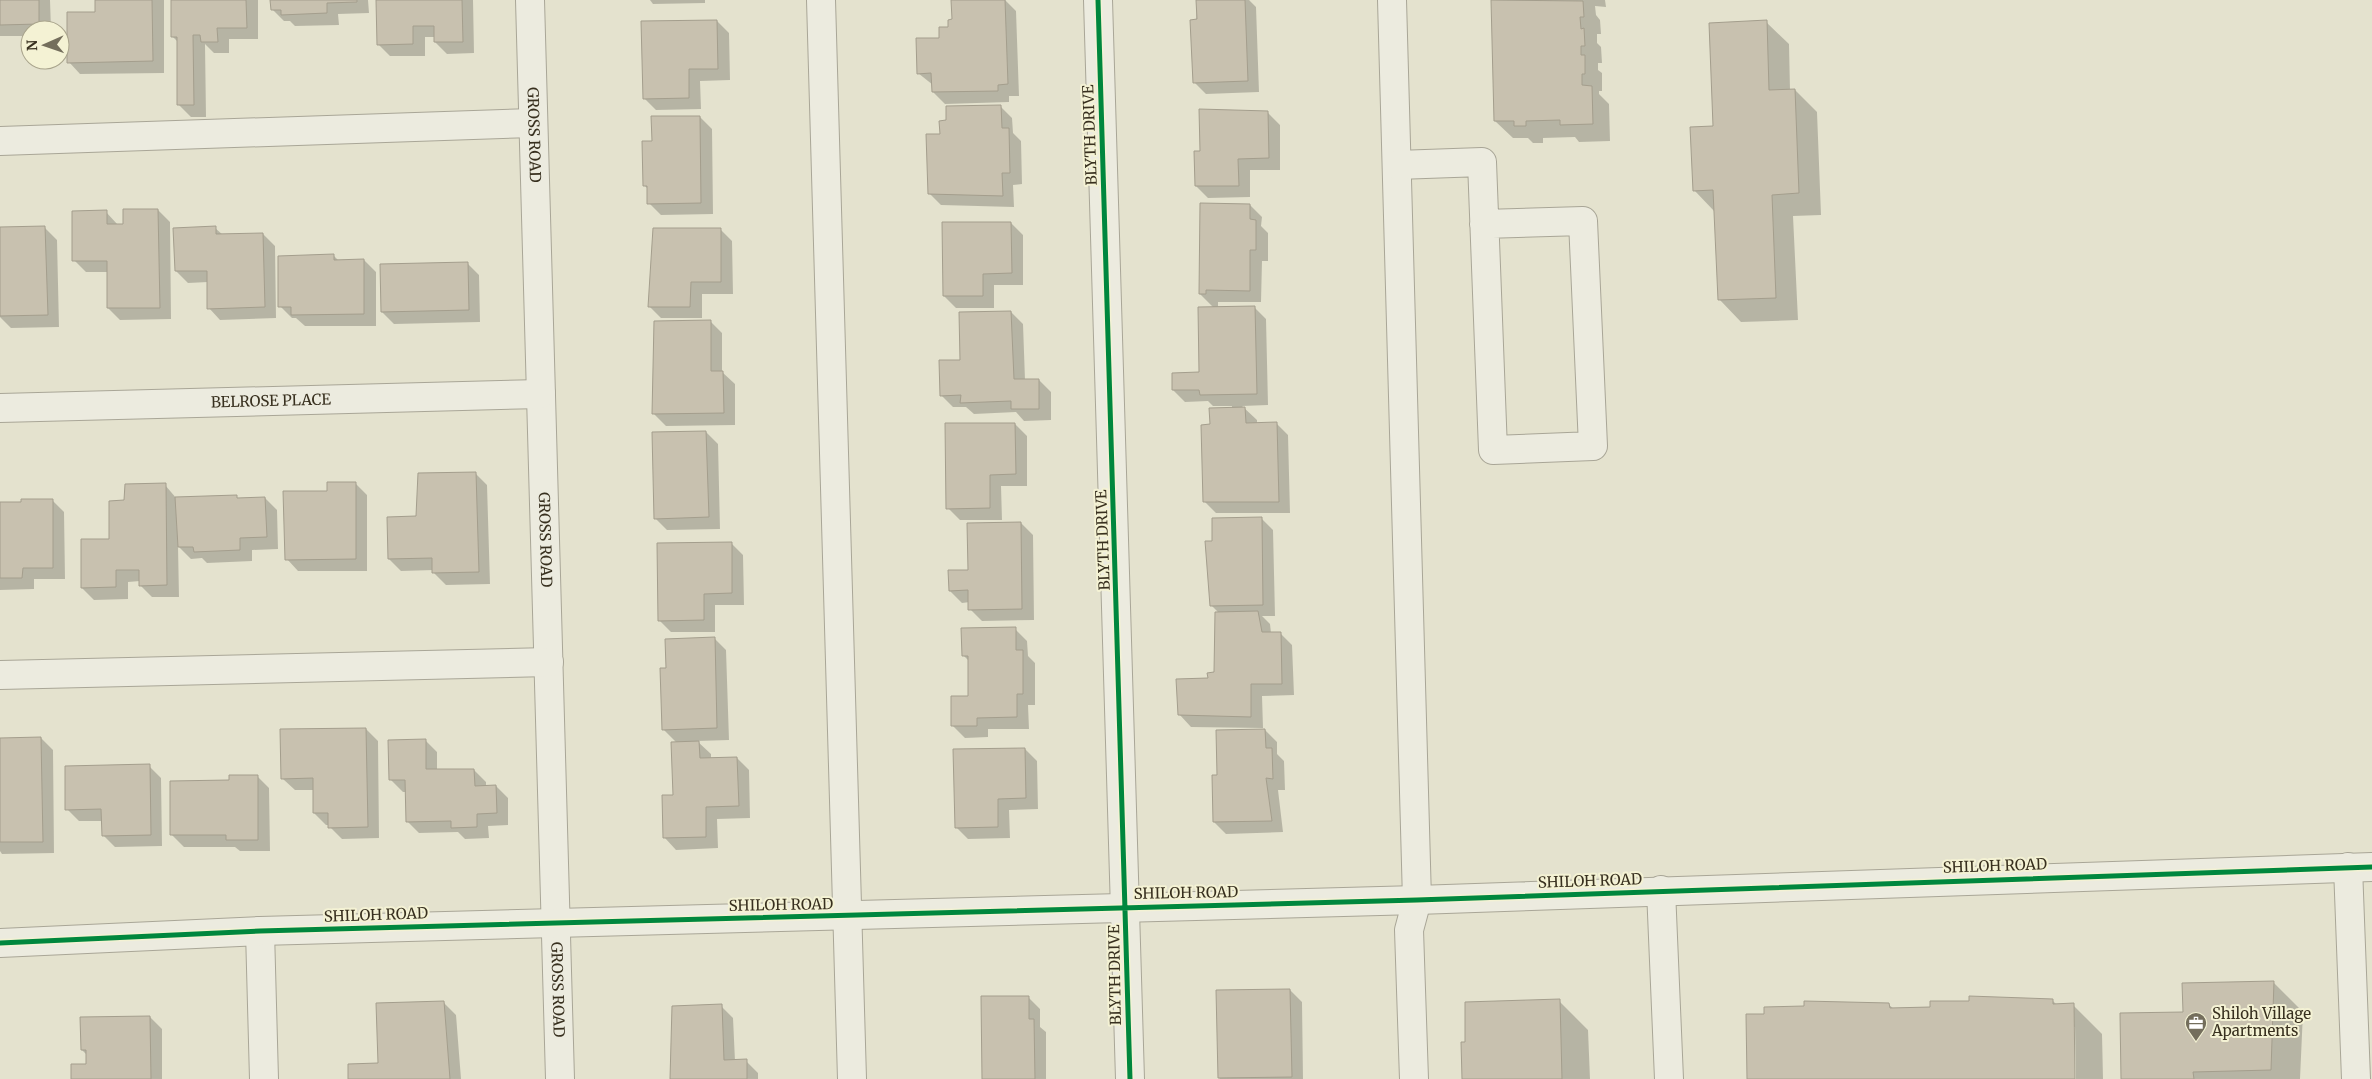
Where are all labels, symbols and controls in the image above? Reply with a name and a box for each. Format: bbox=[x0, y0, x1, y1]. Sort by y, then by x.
north arrow bbox=[20, 20, 70, 70]
text: N bbox=[23, 40, 41, 51]
street label: BLYTH DRIVE bbox=[1078, 84, 1101, 186]
street label: GROSS ROAD bbox=[523, 87, 545, 183]
street label: BELROSE PLACE bbox=[211, 389, 332, 412]
street label: BLYTH DRIVE bbox=[1091, 489, 1114, 591]
street label: GROSS ROAD bbox=[535, 492, 556, 588]
street label: SHILOH ROAD bbox=[1942, 854, 2048, 877]
street label: SHILOH ROAD bbox=[1537, 869, 1643, 892]
street label: SHILOH ROAD bbox=[1134, 882, 1238, 903]
street label: SHILOH ROAD bbox=[729, 894, 833, 915]
street label: SHILOH ROAD bbox=[323, 903, 429, 926]
street label: BLYTH DRIVE bbox=[1104, 924, 1125, 1026]
street label: GROSS ROAD bbox=[547, 942, 569, 1038]
place label: Shiloh Village Apartments bbox=[2211, 1004, 2311, 1040]
office icon: Shiloh Village Apartments bbox=[2184, 1011, 2208, 1042]

